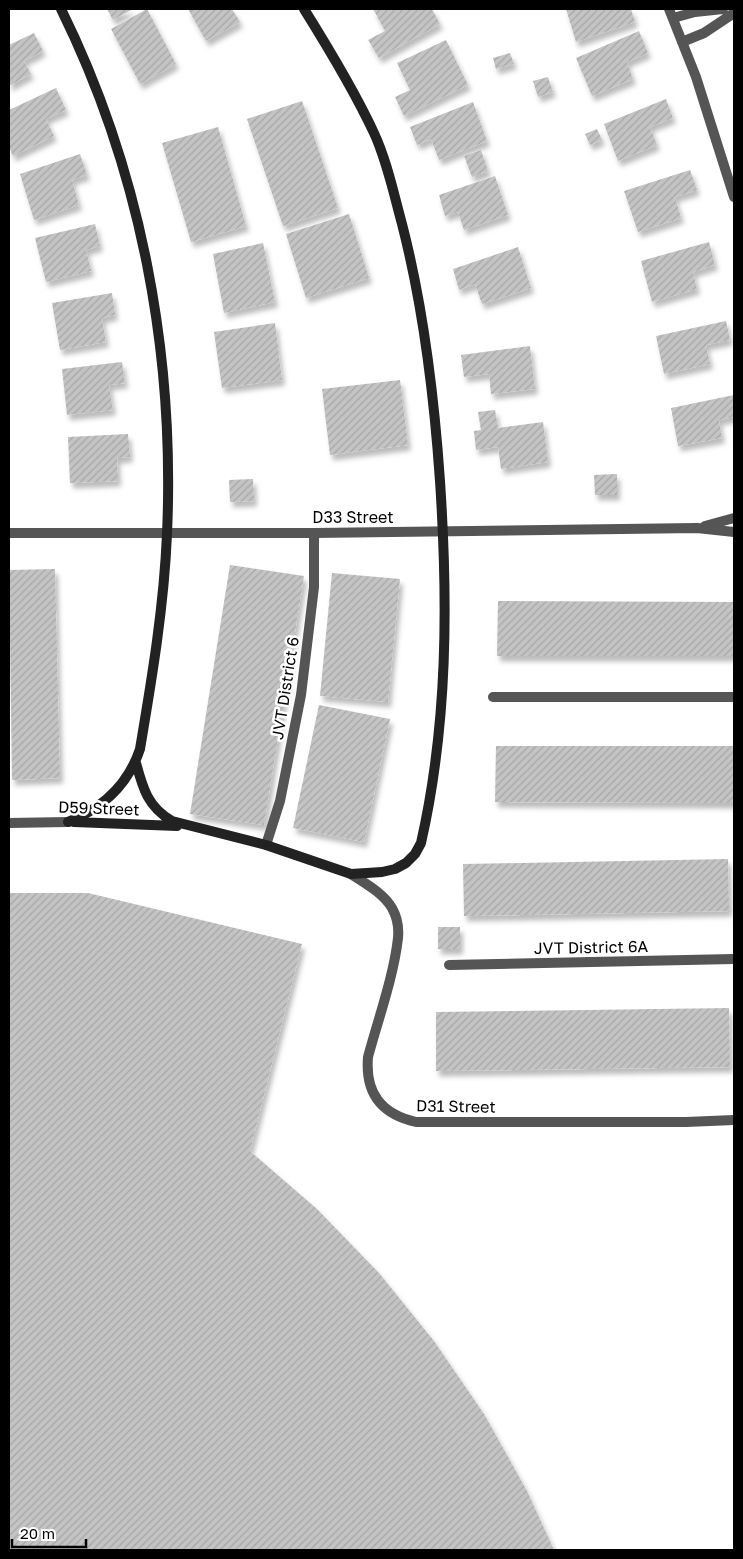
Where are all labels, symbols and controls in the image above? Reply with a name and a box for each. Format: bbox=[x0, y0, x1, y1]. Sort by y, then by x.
street label: D33 Street bbox=[312, 507, 394, 527]
street label: JVT District 6 bbox=[267, 635, 303, 741]
street label: D59 Street bbox=[58, 797, 140, 819]
street label: JVT District 6A bbox=[534, 936, 649, 958]
street label: D31 Street bbox=[416, 1095, 496, 1117]
scale bar bbox=[12, 1516, 86, 1548]
text: 20 m bbox=[20, 1524, 55, 1542]

